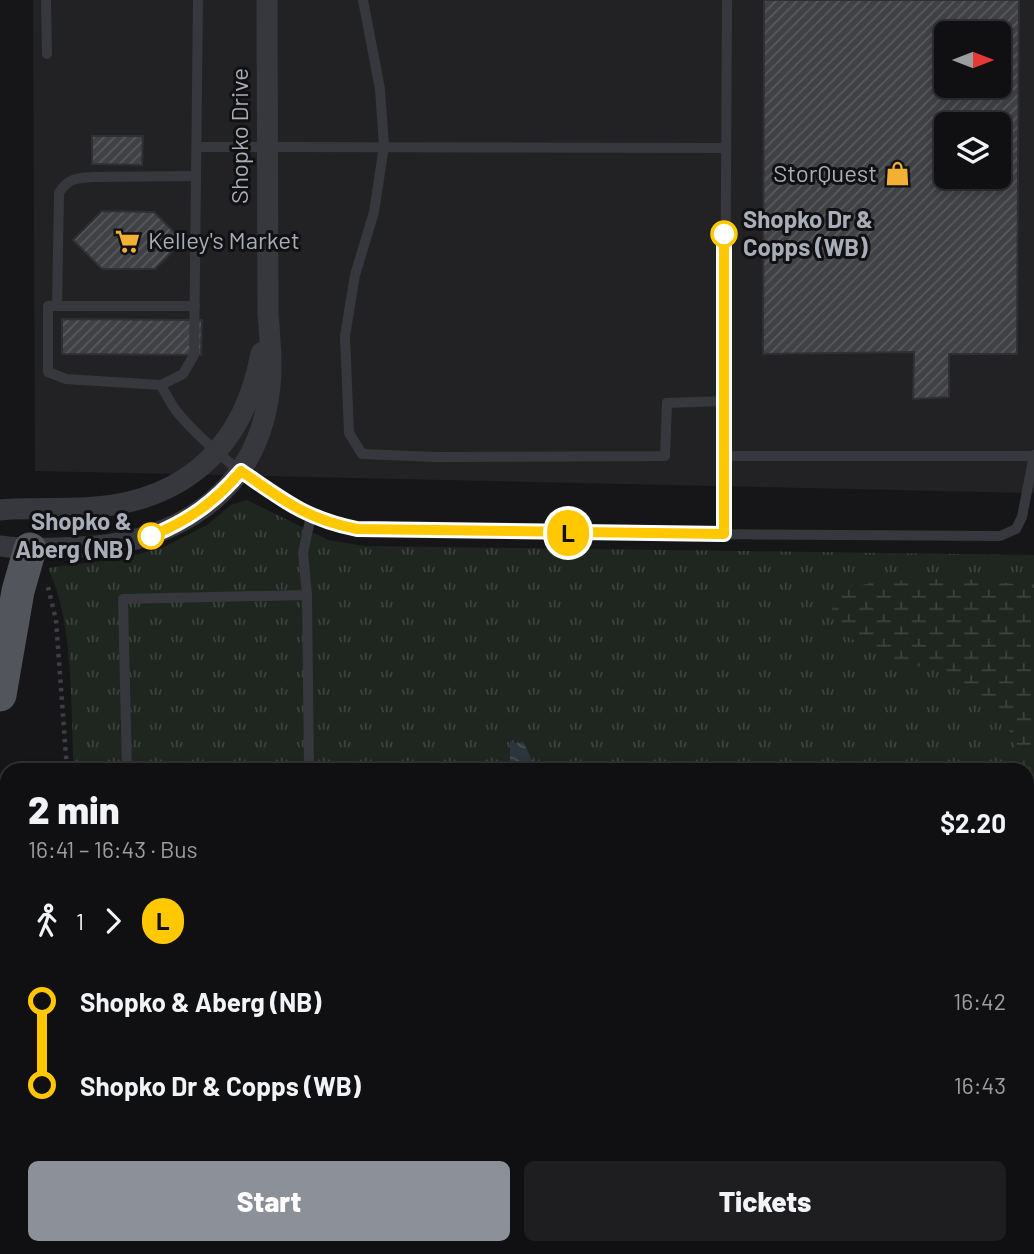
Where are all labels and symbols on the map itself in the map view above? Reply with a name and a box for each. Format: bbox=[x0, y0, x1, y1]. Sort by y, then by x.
north arrow bbox=[934, 21, 1012, 98]
street label: Shopko Drive bbox=[224, 68, 253, 204]
place label: StorQuest bbox=[773, 158, 877, 187]
shop icon: StorQuest bbox=[883, 160, 911, 188]
place label: Shopko Dr & Copps (WB) bbox=[743, 204, 873, 261]
marker: Shopko Dr & Copps (WB) bbox=[711, 221, 737, 247]
place label: Kelley's Market bbox=[148, 225, 300, 254]
supermarket icon: Kelley's Market bbox=[114, 227, 142, 255]
place label: Shopko & Aberg (NB) bbox=[15, 506, 133, 563]
line badge: L bbox=[545, 510, 591, 556]
marker: Shopko & Aberg (NB) bbox=[138, 523, 164, 549]

